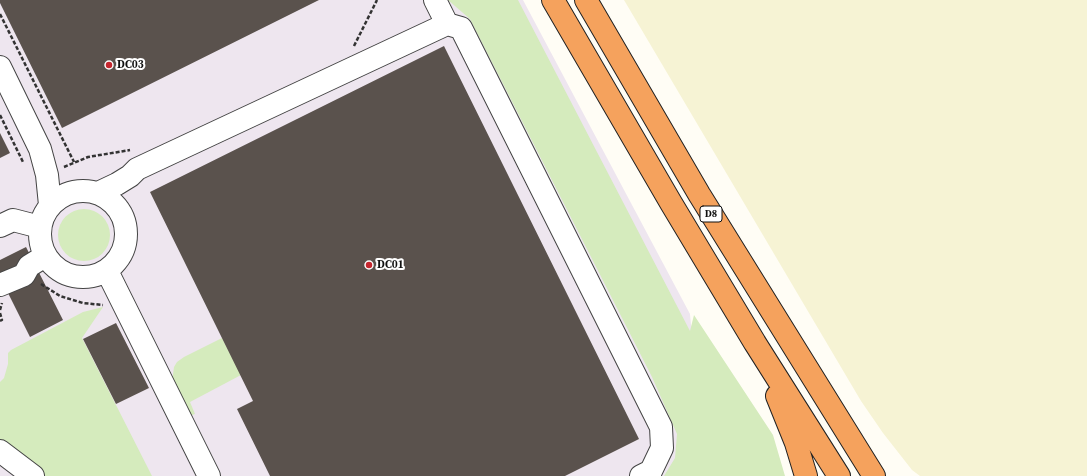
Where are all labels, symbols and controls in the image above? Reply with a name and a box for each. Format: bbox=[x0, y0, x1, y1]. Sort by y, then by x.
place label: DC03 bbox=[117, 58, 144, 72]
marker: DC03 bbox=[104, 60, 114, 70]
road number: D8 bbox=[700, 206, 722, 222]
place label: DC01 bbox=[377, 258, 404, 272]
marker: DC01 bbox=[364, 260, 374, 270]

